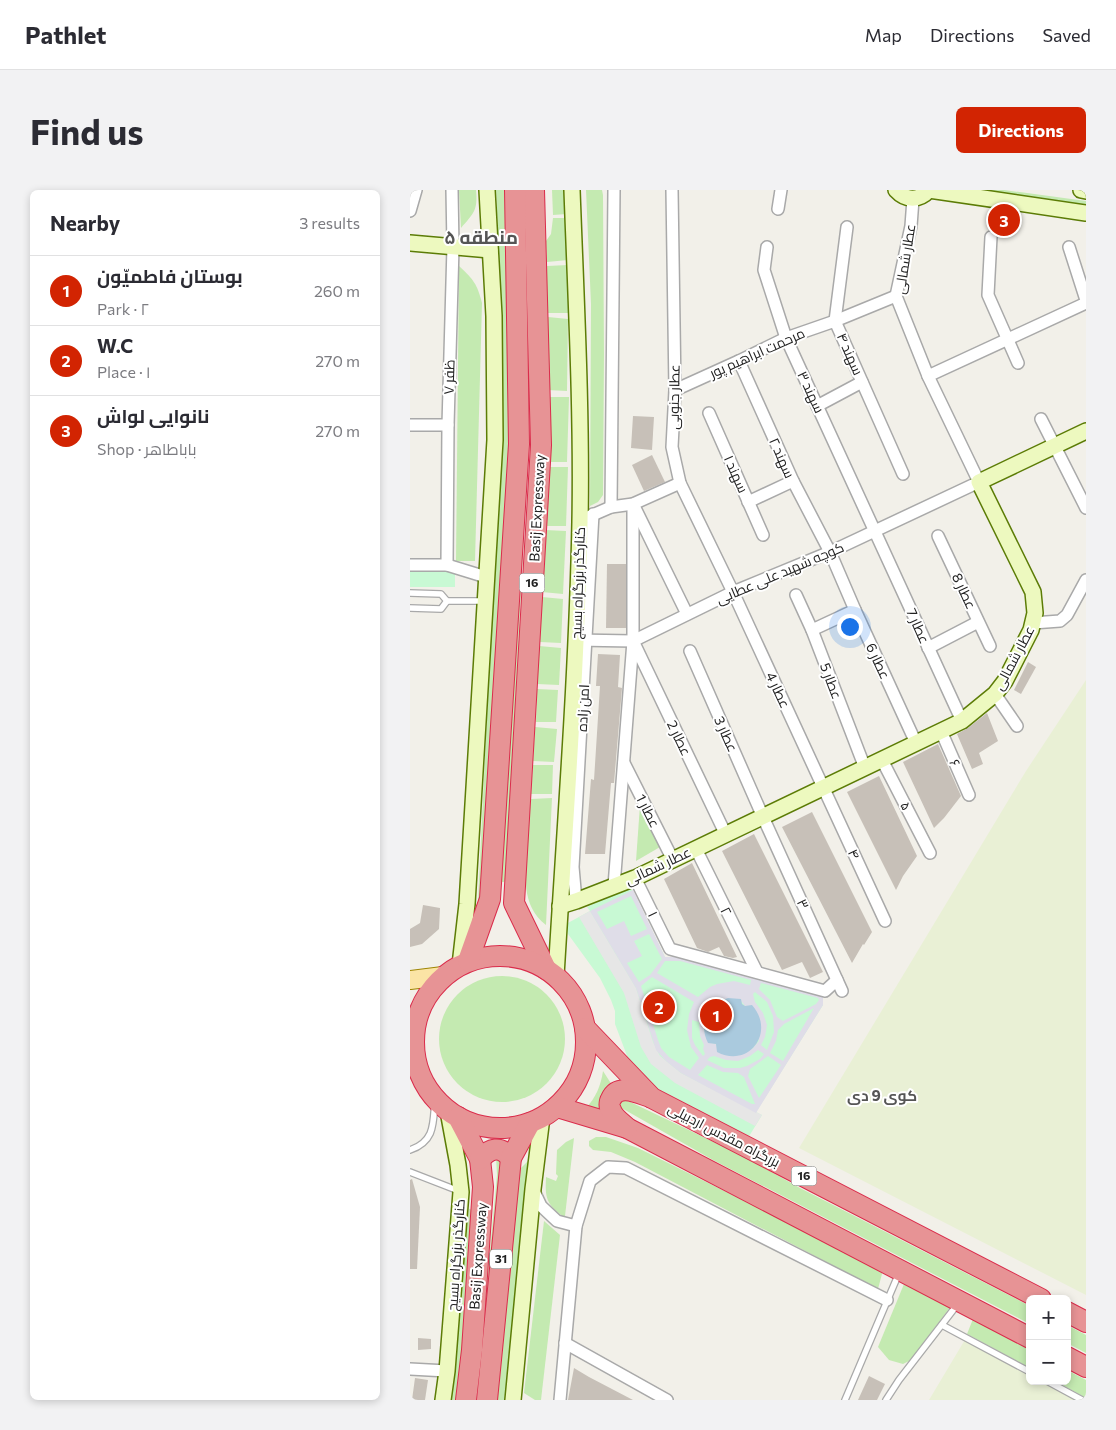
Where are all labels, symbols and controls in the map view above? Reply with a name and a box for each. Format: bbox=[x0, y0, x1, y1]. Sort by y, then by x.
text: Pathlet bbox=[25, 20, 106, 49]
text: Map bbox=[865, 24, 902, 46]
text: Directions bbox=[930, 24, 1014, 46]
text: Saved bbox=[1042, 24, 1091, 46]
button: Directions bbox=[956, 107, 1086, 153]
text: Find us bbox=[30, 109, 144, 152]
pin: 3 bbox=[988, 201, 1020, 239]
text: Nearby bbox=[50, 210, 120, 235]
text: 3 results bbox=[299, 213, 360, 232]
street label: عطار شمالی bbox=[891, 223, 918, 295]
district label: منطقه ۵ bbox=[444, 225, 518, 248]
text: بوستان فاطمیّون bbox=[97, 264, 243, 287]
text: 1 bbox=[62, 281, 70, 300]
text: 260 m bbox=[314, 281, 360, 300]
text: Park · ۲ bbox=[97, 299, 149, 318]
street label: مرحمت ابراهیم پور bbox=[706, 324, 808, 383]
street label: سهند ۴ bbox=[834, 330, 867, 378]
text: W.C bbox=[97, 334, 133, 357]
text: 2 bbox=[61, 351, 71, 370]
text: 270 m bbox=[315, 351, 360, 370]
street label: ظفر ۷ bbox=[439, 359, 458, 395]
text: Place · ۱ bbox=[97, 362, 151, 381]
street label: عطار جنوبی bbox=[664, 364, 683, 430]
street label: سهند ۳ bbox=[794, 368, 829, 416]
text: نانوایی لواش bbox=[97, 404, 209, 427]
text: 3 bbox=[61, 421, 71, 440]
text: 270 m bbox=[315, 421, 360, 440]
street label: سهند ۲ bbox=[766, 435, 799, 481]
text: Shop · باباطاهر bbox=[97, 439, 197, 458]
street label: سهند ۱ bbox=[721, 452, 752, 495]
street label: Basij Expressway bbox=[525, 454, 548, 562]
street label: کنارگذر بزرگراه بسیج bbox=[567, 526, 589, 640]
street label: کوچه شهید علی عطایی bbox=[713, 538, 847, 609]
street label: عطار 8 bbox=[949, 570, 980, 612]
road number: 16 bbox=[520, 573, 544, 592]
street label: عطار 7 bbox=[903, 606, 934, 646]
your location bbox=[837, 614, 863, 640]
street label: عطار شمالی bbox=[989, 623, 1038, 693]
street label: عطار 6 bbox=[863, 640, 894, 682]
street label: عطار 5 bbox=[817, 660, 846, 701]
street label: عطار 4 bbox=[763, 669, 794, 710]
street label: امن زاده bbox=[573, 684, 592, 732]
street label: عطار 3 bbox=[711, 713, 742, 754]
street label: عطار 2 bbox=[664, 717, 695, 758]
street label: ۶ bbox=[946, 756, 965, 769]
street label: عطار 1 bbox=[633, 791, 664, 830]
street label: ۵ bbox=[897, 799, 916, 813]
street label: عطار شمالی bbox=[622, 843, 693, 888]
street label: ۴ bbox=[845, 846, 864, 862]
street label: ۳ bbox=[794, 896, 813, 912]
street label: ۲ bbox=[717, 904, 736, 918]
street label: ۱ bbox=[645, 908, 662, 919]
pin: 2 bbox=[643, 988, 675, 1026]
pin: 1 bbox=[700, 996, 732, 1034]
district label: کوی 9 دی bbox=[847, 1086, 917, 1105]
street label: بزرگراه مقدس اردبیلی bbox=[665, 1099, 783, 1170]
road number: 16 bbox=[792, 1166, 816, 1186]
street label: کنارگذر بزرگراه بسیج bbox=[443, 1198, 469, 1312]
street label: Basij Expressway bbox=[465, 1202, 490, 1310]
road number: 31 bbox=[490, 1250, 512, 1268]
map controls bbox=[1026, 1295, 1071, 1385]
button: + bbox=[1026, 1295, 1071, 1340]
button: − bbox=[1026, 1340, 1071, 1385]

